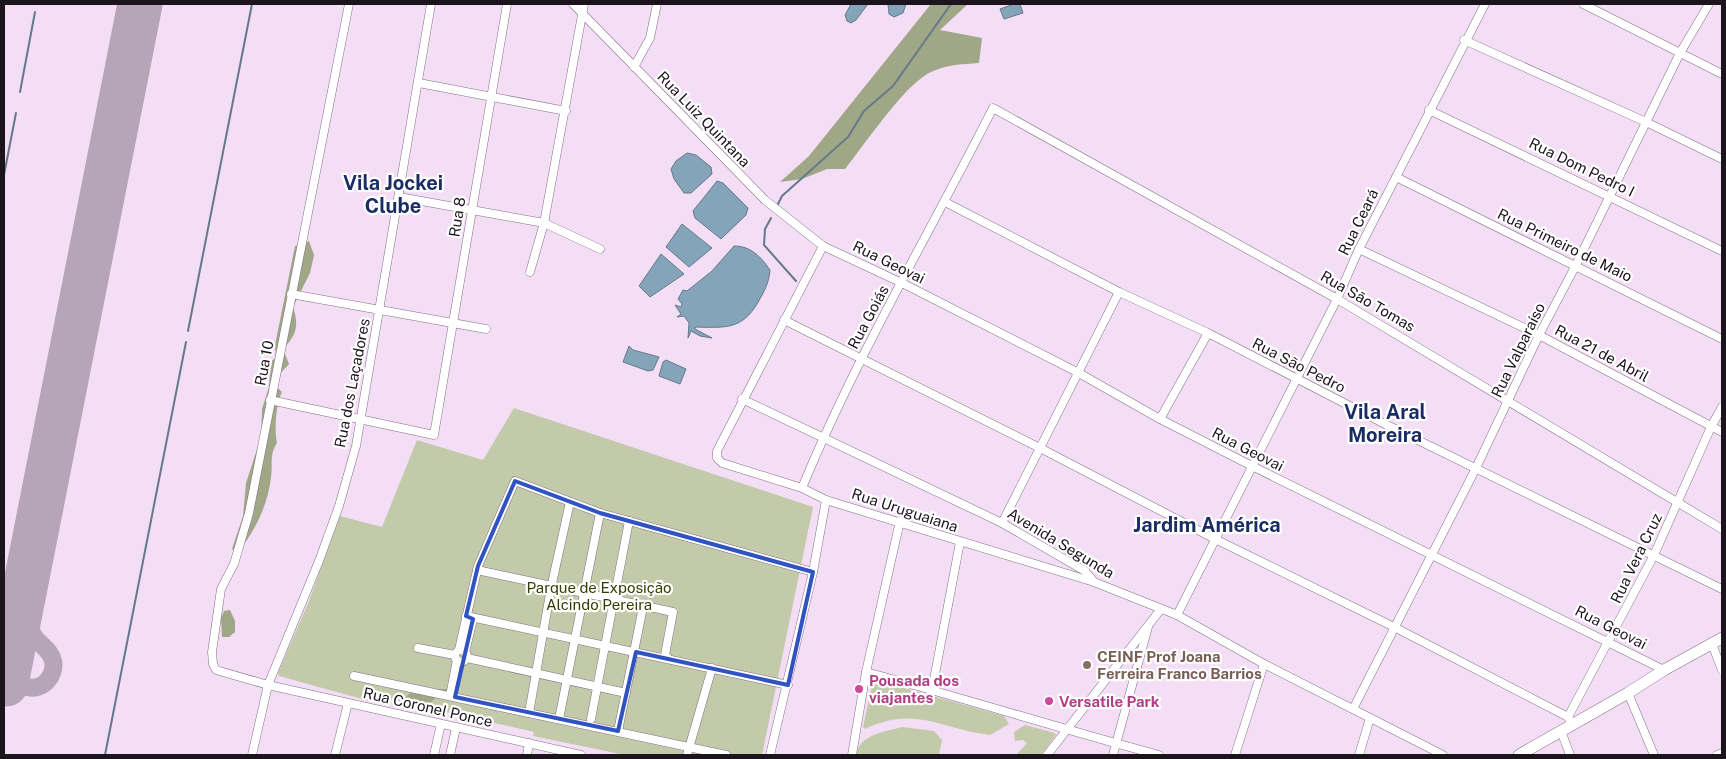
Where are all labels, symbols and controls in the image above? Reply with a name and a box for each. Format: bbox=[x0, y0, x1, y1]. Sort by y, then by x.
street label: Rua Luiz Quintana bbox=[654, 68, 754, 170]
street label: Rua Dom Pedro I bbox=[1527, 134, 1637, 200]
district label: Vila Jockei Clube bbox=[343, 171, 443, 218]
street label: Rua Ceará bbox=[1335, 186, 1381, 258]
street label: Rua 8 bbox=[445, 196, 469, 238]
street label: Rua Primeiro de Maio bbox=[1495, 205, 1635, 285]
street label: Rua Geovai bbox=[850, 237, 928, 287]
street label: Rua São Tomas bbox=[1318, 267, 1418, 335]
street label: Rua Goiás bbox=[844, 282, 892, 352]
street label: Rua Valparaíso bbox=[1488, 300, 1548, 400]
street label: Rua dos Laçadores bbox=[331, 317, 373, 449]
street label: Rua 21 de Abril bbox=[1552, 321, 1652, 385]
street label: Rua São Pedro bbox=[1250, 334, 1348, 396]
street label: Rua 10 bbox=[251, 339, 277, 387]
district label: Vila Aral Moreira bbox=[1344, 400, 1426, 447]
street label: Rua Geovai bbox=[1209, 424, 1287, 474]
street label: Rua Uruguaiana bbox=[850, 485, 960, 535]
street label: Avenida Segunda bbox=[1005, 504, 1117, 582]
street label: Rua Vera Cruz bbox=[1607, 510, 1665, 606]
district label: Jardim América bbox=[1133, 513, 1281, 537]
park label: Parque de Exposição Alcindo Pereira bbox=[526, 579, 672, 613]
street label: Rua Geovai bbox=[1572, 602, 1650, 652]
place label: CEINF Prof Joana Ferreira Franco Barrios bbox=[1097, 648, 1262, 682]
marker: CEINF Prof Joana Ferreira Franco Barrios bbox=[1081, 659, 1093, 671]
place label: Pousada dos viajantes bbox=[869, 672, 959, 706]
marker: Pousada dos viajantes bbox=[853, 683, 865, 695]
street label: Rua Coronel Ponce bbox=[362, 684, 494, 730]
place label: Versatile Park bbox=[1059, 693, 1160, 710]
marker: Versatile Park bbox=[1043, 695, 1055, 707]

